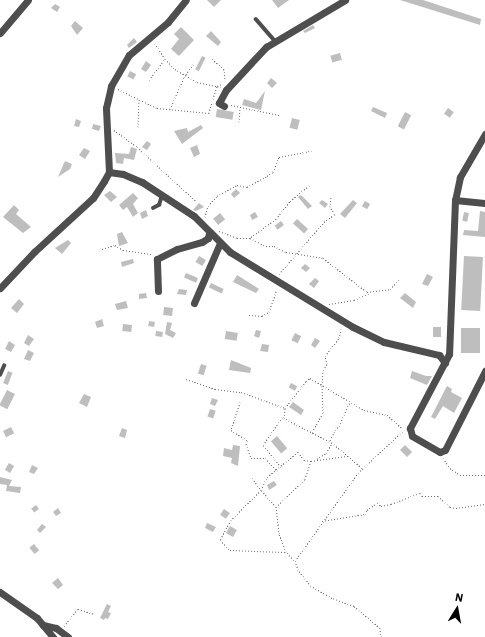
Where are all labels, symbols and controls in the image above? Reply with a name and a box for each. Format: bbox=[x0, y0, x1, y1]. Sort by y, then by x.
north arrow bbox=[437, 589, 477, 629]
text: N bbox=[454, 590, 465, 605]

